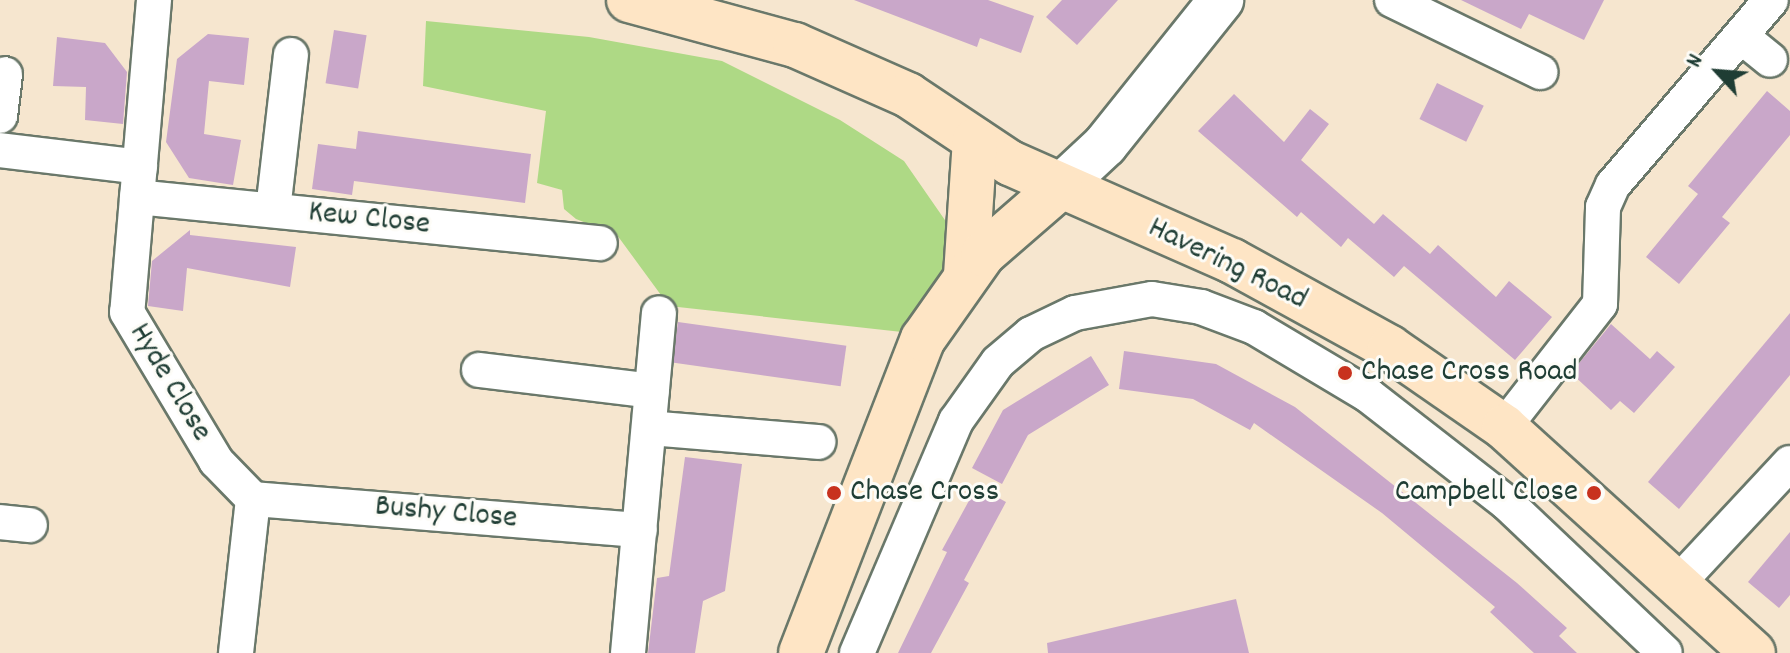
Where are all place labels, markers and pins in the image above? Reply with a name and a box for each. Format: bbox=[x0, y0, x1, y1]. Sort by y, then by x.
place label: Chase Cross Road bbox=[1361, 354, 1577, 392]
marker: Chase Cross Road bbox=[1336, 364, 1354, 382]
place label: Chase Cross bbox=[850, 474, 999, 512]
place label: Campbell Close bbox=[1395, 474, 1578, 512]
marker: Chase Cross bbox=[825, 484, 843, 502]
marker: Campbell Close bbox=[1585, 484, 1603, 502]

